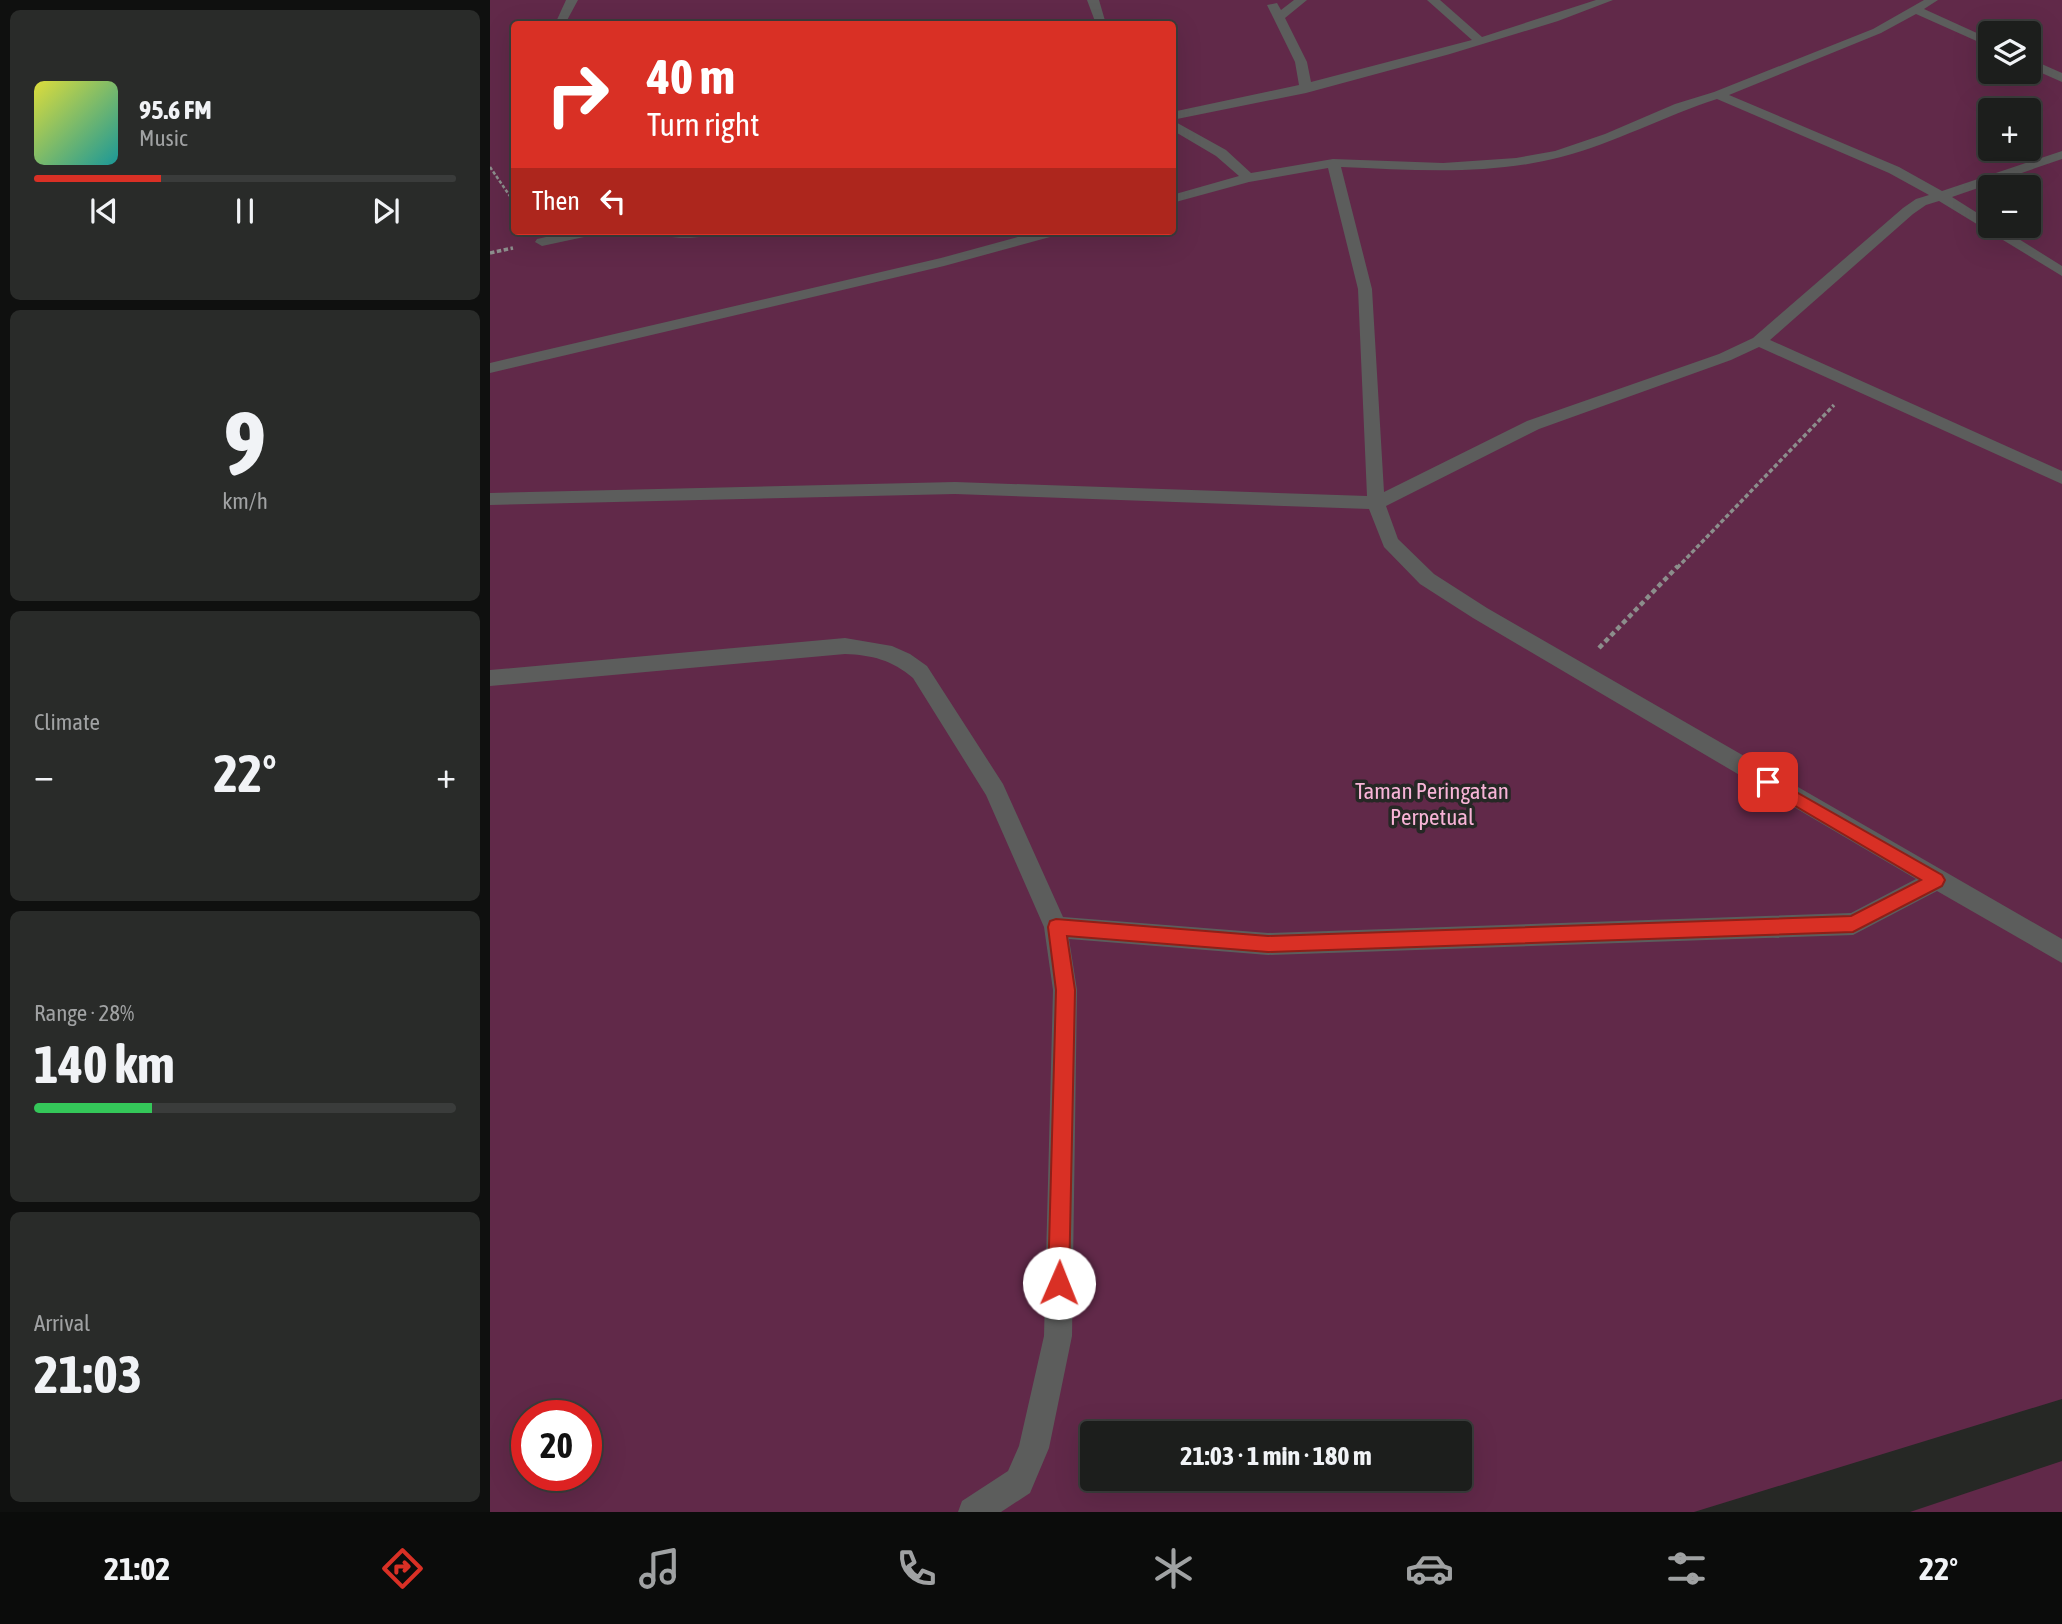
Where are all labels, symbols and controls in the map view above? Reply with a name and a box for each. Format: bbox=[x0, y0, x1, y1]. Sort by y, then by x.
map controls bbox=[1978, 21, 2041, 238]
button: layers bbox=[1978, 21, 2041, 84]
text: 40 m bbox=[647, 48, 735, 104]
icon: right bbox=[532, 49, 623, 140]
text: 95.6 FM bbox=[139, 95, 212, 125]
button: + bbox=[1978, 98, 2041, 161]
text: Turn right bbox=[647, 106, 760, 143]
text: Music bbox=[139, 125, 187, 151]
button: − bbox=[1978, 175, 2041, 238]
icon: left bbox=[594, 182, 632, 220]
text: Then bbox=[532, 186, 580, 216]
icon: previous bbox=[85, 192, 123, 230]
icon: pause bbox=[226, 192, 264, 230]
icon: next bbox=[367, 192, 405, 230]
text: 9 bbox=[224, 390, 266, 494]
text: km/h bbox=[222, 488, 268, 514]
text: Climate bbox=[34, 709, 100, 735]
text: 22° bbox=[213, 743, 277, 803]
pin bbox=[1738, 752, 1798, 812]
text: − bbox=[34, 753, 54, 796]
text: + bbox=[436, 753, 456, 796]
icon: arrive bbox=[1749, 763, 1787, 801]
park label: Taman Peringatan Perpetual bbox=[1355, 778, 1509, 830]
text: Range · 28% bbox=[34, 1000, 134, 1026]
text: 140 km bbox=[34, 1034, 175, 1094]
position arrow bbox=[1022, 1246, 1096, 1320]
text: Arrival bbox=[34, 1310, 90, 1336]
text: 21:03 bbox=[34, 1344, 142, 1404]
speed limit sign: 20 bbox=[511, 1400, 602, 1491]
text: 21:03 · 1 min · 180 m bbox=[1180, 1441, 1372, 1471]
icon: directions bbox=[378, 1544, 427, 1593]
icon: music bbox=[635, 1544, 684, 1593]
icon: phone bbox=[892, 1544, 941, 1593]
icon: climate bbox=[1149, 1544, 1198, 1593]
icon: car bbox=[1405, 1544, 1454, 1593]
icon: filters bbox=[1662, 1544, 1711, 1593]
text: 21:02 bbox=[104, 1550, 170, 1587]
text: 22° bbox=[1919, 1550, 1958, 1587]

